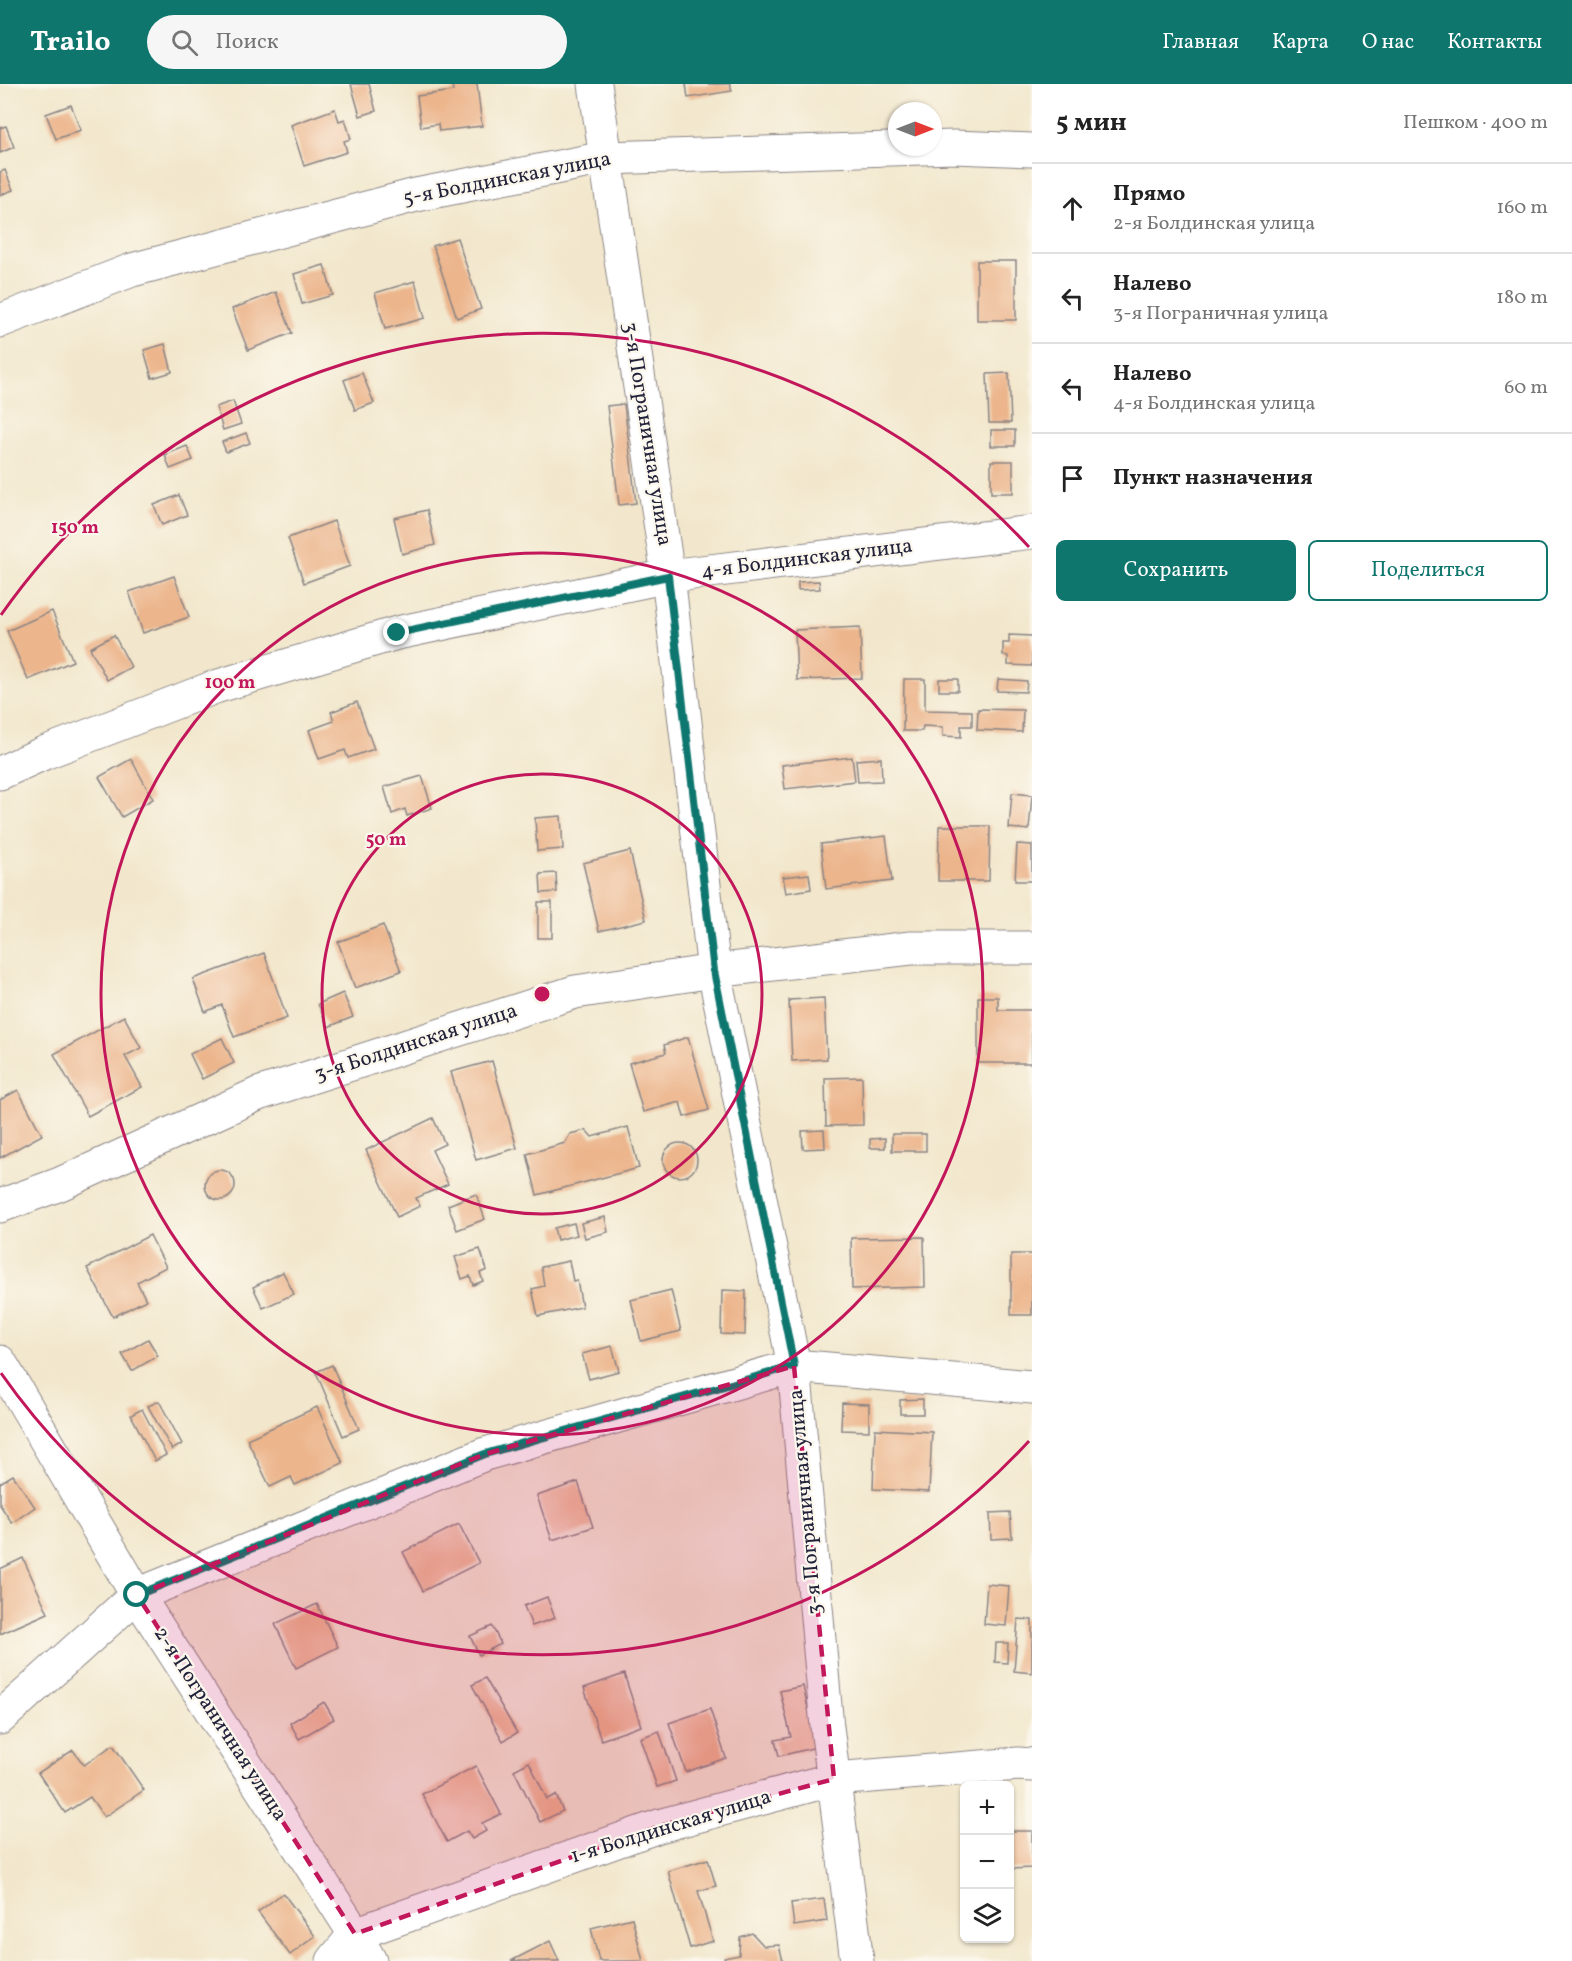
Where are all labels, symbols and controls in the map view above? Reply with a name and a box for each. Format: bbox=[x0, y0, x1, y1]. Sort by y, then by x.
search box bbox=[147, 15, 567, 69]
text: Trailo bbox=[30, 23, 111, 62]
icon: search bbox=[168, 26, 201, 59]
text: Поиск bbox=[216, 27, 279, 58]
text: Главная bbox=[1162, 28, 1239, 57]
text: Карта bbox=[1272, 28, 1329, 57]
text: О нас bbox=[1362, 28, 1414, 57]
text: Контакты bbox=[1447, 28, 1542, 57]
north arrow bbox=[888, 102, 942, 156]
text: 5 мин bbox=[1056, 105, 1127, 141]
text: Пешком · 400 m bbox=[1403, 109, 1548, 137]
street label: 5-я Болдинская улица bbox=[401, 145, 613, 213]
text: Прямо bbox=[1113, 179, 1185, 210]
icon: ahead bbox=[1056, 192, 1089, 225]
text: 160 m bbox=[1496, 194, 1548, 222]
text: 2-я Болдинская улица bbox=[1113, 210, 1315, 238]
text: Налево bbox=[1113, 269, 1192, 300]
icon: left bbox=[1056, 282, 1089, 315]
text: 180 m bbox=[1496, 284, 1548, 312]
text: 3-я Пограничная улица bbox=[1113, 300, 1328, 328]
street label: 3-я Пограничная улица bbox=[615, 320, 679, 548]
text: Налево bbox=[1113, 359, 1192, 390]
icon: left bbox=[1056, 372, 1089, 405]
text: 60 m bbox=[1504, 374, 1548, 402]
text: 4-я Болдинская улица bbox=[1113, 390, 1316, 418]
icon: arrive bbox=[1056, 462, 1089, 495]
text: Пункт назначения bbox=[1113, 463, 1313, 494]
text: 150 m bbox=[51, 516, 99, 541]
street label: 4-я Болдинская улица bbox=[700, 532, 914, 586]
button: Сохранить bbox=[1056, 540, 1296, 601]
button: Поделиться bbox=[1308, 540, 1548, 601]
route end bbox=[383, 619, 409, 645]
text: 100 m bbox=[205, 671, 255, 696]
text: 50 m bbox=[366, 828, 406, 853]
centre of rings bbox=[532, 984, 552, 1004]
street label: 3-я Болдинская улица bbox=[311, 996, 521, 1090]
street label: 3-я Пограничная улица bbox=[782, 1388, 830, 1616]
route start bbox=[123, 1581, 149, 1607]
street label: 2-я Пограничная улица bbox=[146, 1621, 294, 1827]
map controls bbox=[960, 1781, 1014, 1943]
button: + bbox=[960, 1781, 1014, 1835]
street label: 1-я Болдинская улица bbox=[567, 1783, 775, 1871]
button: − bbox=[960, 1835, 1014, 1889]
button: layers bbox=[960, 1889, 1014, 1943]

